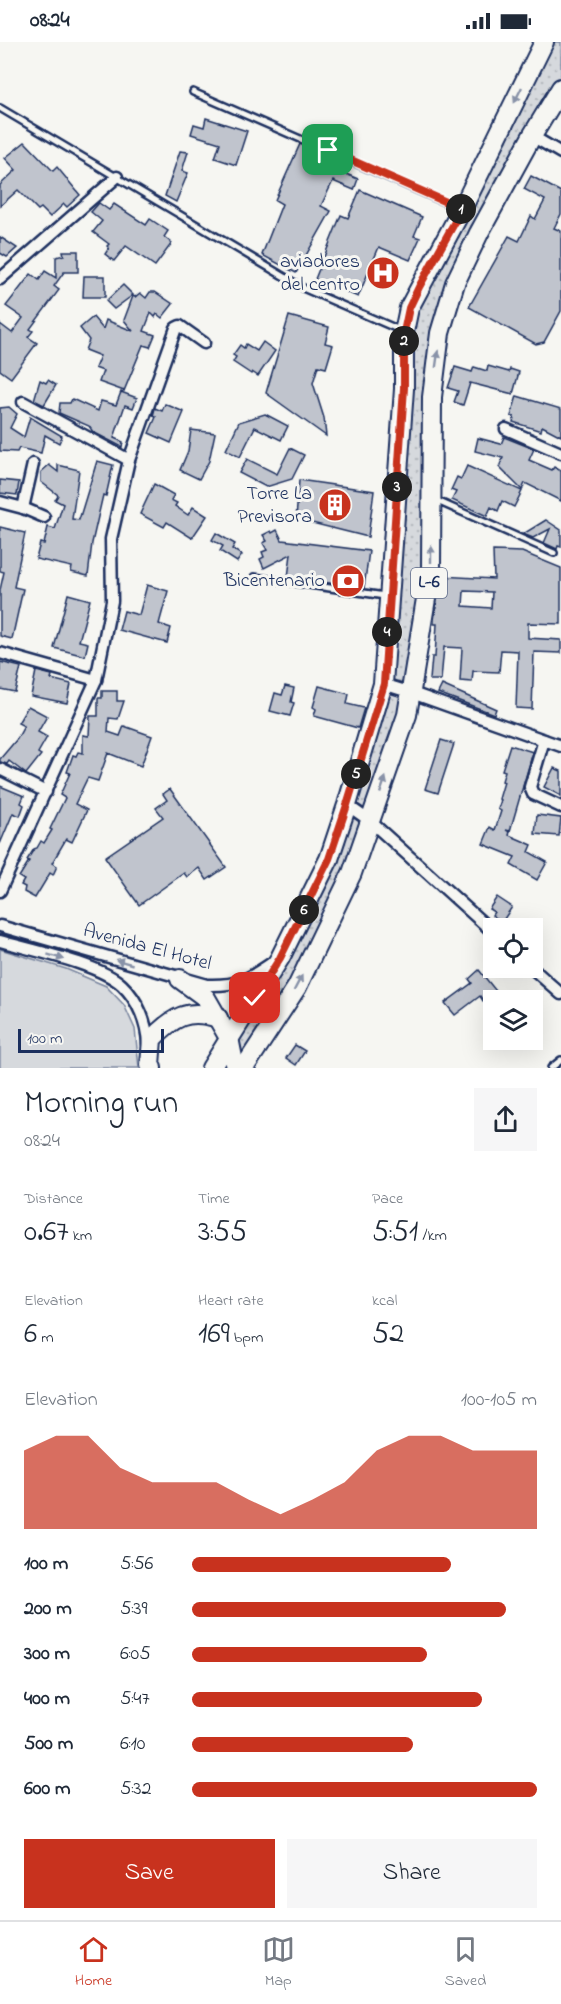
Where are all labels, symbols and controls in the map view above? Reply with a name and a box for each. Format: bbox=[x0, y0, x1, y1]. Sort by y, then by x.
text: 08:24 bbox=[30, 5, 70, 37]
one-way arrow bbox=[514, 86, 523, 103]
pin bbox=[302, 124, 353, 175]
icon: arrive bbox=[311, 133, 344, 166]
pin: 1 bbox=[446, 194, 476, 224]
text: 1 bbox=[458, 197, 464, 221]
place label: aviadores del centro bbox=[280, 248, 360, 300]
hospital icon: aviadores del centro bbox=[365, 255, 401, 291]
pin: 2 bbox=[389, 326, 419, 356]
text: 2 bbox=[400, 329, 408, 353]
one-way arrow bbox=[432, 350, 441, 369]
pin: 3 bbox=[382, 472, 412, 502]
text: 3 bbox=[394, 475, 400, 499]
place label: Torre La Previsora bbox=[238, 480, 312, 532]
building icon: Torre La Previsora bbox=[317, 487, 353, 523]
one-way arrow bbox=[426, 545, 436, 564]
bank icon: Bicentenario bbox=[330, 563, 366, 599]
place label: Bicentenario bbox=[223, 567, 325, 596]
road number: L-6 bbox=[411, 568, 447, 598]
pin: 4 bbox=[372, 617, 402, 647]
text: 4 bbox=[384, 620, 390, 644]
pin: 5 bbox=[341, 759, 371, 789]
text: 5 bbox=[351, 762, 361, 786]
one-way arrow bbox=[378, 776, 388, 794]
pin: 6 bbox=[289, 895, 319, 925]
text: 6 bbox=[300, 898, 308, 922]
street label: Avenida El Hotel bbox=[80, 917, 214, 979]
map controls bbox=[483, 918, 543, 1050]
button: locate bbox=[483, 918, 543, 978]
one-way arrow bbox=[47, 953, 65, 962]
one-way arrow bbox=[115, 957, 133, 966]
pin bbox=[229, 972, 280, 1023]
one-way arrow bbox=[293, 975, 303, 992]
icon: check bbox=[238, 981, 271, 1014]
button: layers bbox=[483, 990, 543, 1050]
scale bar bbox=[18, 1026, 164, 1054]
text: 100 m bbox=[27, 1027, 62, 1051]
text: Morning run bbox=[24, 1080, 178, 1128]
button: share bbox=[474, 1088, 537, 1151]
text: 08:24 bbox=[24, 1127, 60, 1156]
text: Distance bbox=[24, 1187, 83, 1211]
text: Time bbox=[198, 1187, 230, 1211]
text: Pace bbox=[372, 1187, 403, 1211]
text: 0.67 bbox=[24, 1211, 69, 1255]
text: 3:55 bbox=[198, 1211, 247, 1255]
text: 5:51 bbox=[372, 1211, 418, 1255]
text: km bbox=[69, 1224, 92, 1248]
text: /km bbox=[418, 1224, 447, 1248]
text: Elevation bbox=[24, 1289, 83, 1313]
text: Heart rate bbox=[198, 1289, 264, 1313]
text: kcal bbox=[372, 1289, 397, 1313]
text: 6 bbox=[24, 1313, 37, 1357]
text: 169 bbox=[198, 1313, 230, 1357]
text: 52 bbox=[372, 1313, 404, 1357]
text: m bbox=[37, 1326, 54, 1350]
text: bpm bbox=[230, 1326, 263, 1350]
text: Elevation bbox=[24, 1386, 98, 1415]
text: 100–105 m bbox=[461, 1386, 537, 1415]
text: 100 m bbox=[24, 1550, 68, 1579]
text: 5:56 bbox=[120, 1550, 153, 1579]
text: 200 m bbox=[24, 1595, 72, 1624]
text: 5:39 bbox=[120, 1595, 147, 1624]
text: 300 m bbox=[24, 1640, 70, 1669]
text: 6:05 bbox=[120, 1640, 151, 1669]
text: 400 m bbox=[24, 1685, 70, 1714]
text: 5:47 bbox=[120, 1685, 150, 1714]
text: 500 m bbox=[24, 1730, 73, 1759]
text: 6:10 bbox=[120, 1730, 146, 1759]
text: 600 m bbox=[24, 1775, 71, 1804]
text: 5:32 bbox=[120, 1775, 151, 1804]
button: Save bbox=[24, 1839, 275, 1908]
button: Share bbox=[287, 1839, 537, 1908]
tab: Home bbox=[75, 1933, 112, 1993]
tab: Map bbox=[262, 1933, 295, 1993]
tab: Saved bbox=[444, 1933, 486, 1993]

